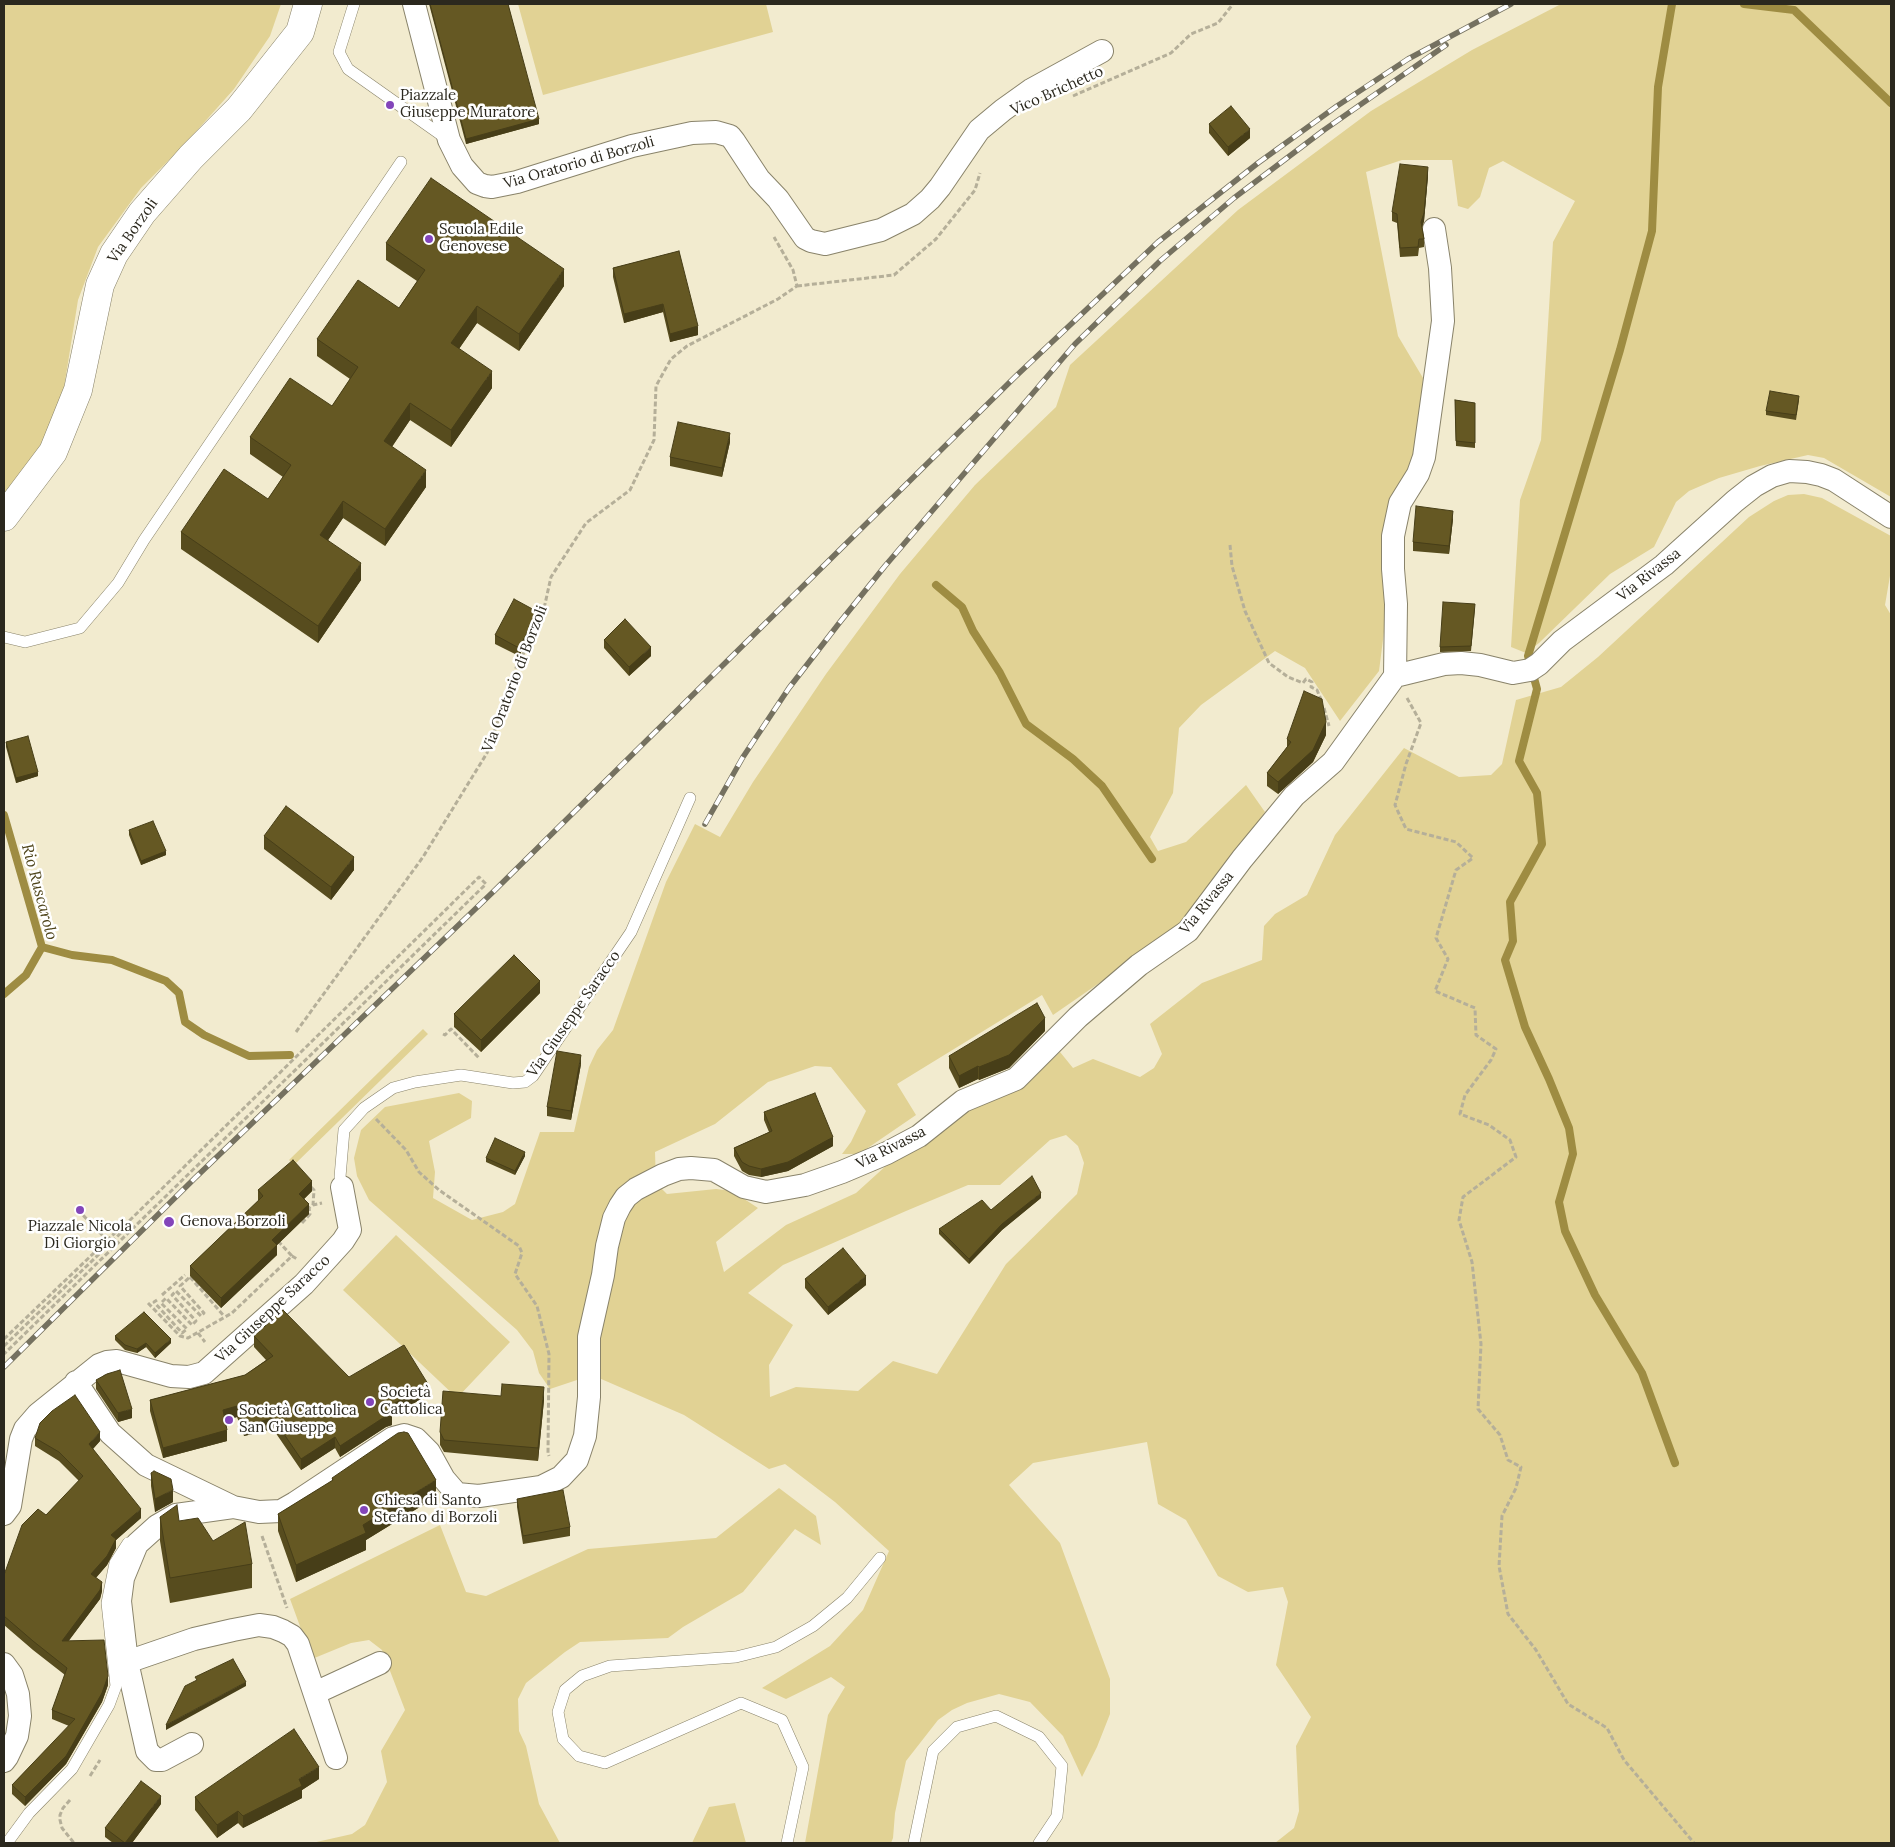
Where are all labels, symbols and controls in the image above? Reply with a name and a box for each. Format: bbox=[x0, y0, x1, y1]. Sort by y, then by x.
street label: Vico Brichetto bbox=[1008, 62, 1106, 120]
place label: Piazzale Giuseppe Muratore bbox=[400, 87, 535, 122]
marker: Piazzale Giuseppe Muratore bbox=[384, 99, 396, 111]
street label: Via Oratorio di Borzoli bbox=[502, 133, 656, 193]
street label: Via Borzoli bbox=[104, 195, 162, 267]
place label: Scuola Edile Genovese bbox=[439, 221, 524, 256]
marker: Scuola Edile Genovese bbox=[423, 233, 435, 245]
street label: Via Rivassa bbox=[1614, 545, 1684, 605]
street label: Via Oratorio di Borzoli bbox=[479, 603, 551, 755]
water label: Rio Ruscarolo bbox=[17, 842, 61, 942]
street label: Via Rivassa bbox=[1176, 868, 1238, 938]
street label: Via Giuseppe Saracco bbox=[524, 947, 624, 1081]
street label: Via Rivassa bbox=[853, 1123, 929, 1173]
marker: Piazzale Nicola Di Giorgio bbox=[74, 1204, 86, 1216]
place label: Genova Borzoli bbox=[180, 1213, 286, 1231]
marker: Genova Borzoli bbox=[162, 1215, 176, 1229]
place label: Piazzale Nicola Di Giorgio bbox=[28, 1218, 132, 1253]
street label: Via Giuseppe Saracco bbox=[212, 1251, 334, 1367]
place label: Società Cattolica bbox=[380, 1384, 443, 1419]
marker: Società Cattolica bbox=[364, 1396, 376, 1408]
place label: Società Cattolica San Giuseppe bbox=[239, 1402, 357, 1437]
marker: Società Cattolica San Giuseppe bbox=[223, 1414, 235, 1426]
place label: Chiesa di Santo Stefano di Borzoli bbox=[374, 1492, 497, 1527]
marker: Chiesa di Santo Stefano di Borzoli bbox=[358, 1504, 370, 1516]

